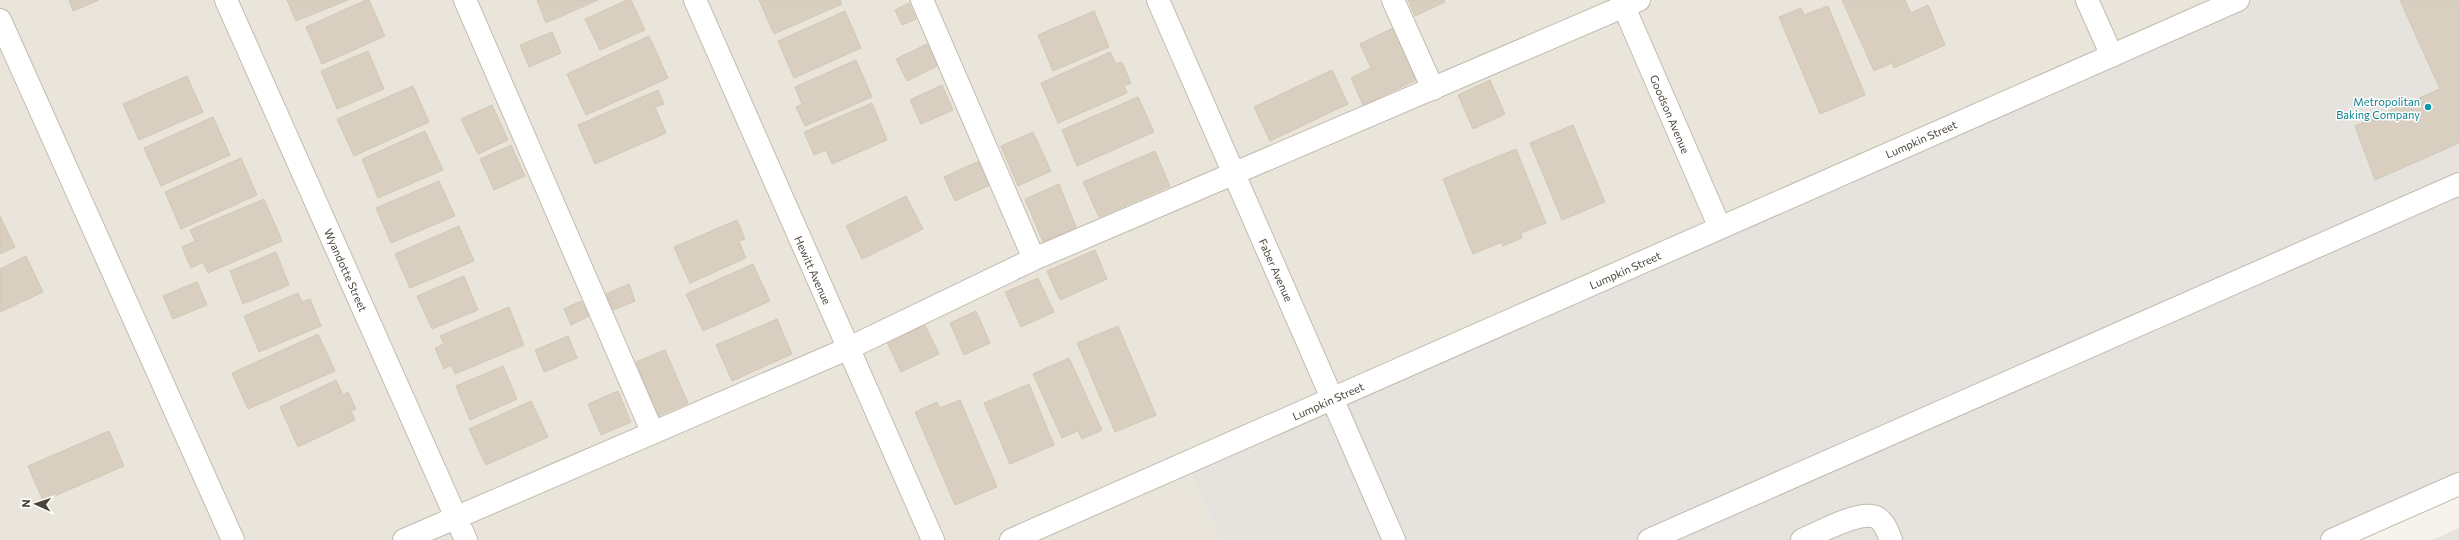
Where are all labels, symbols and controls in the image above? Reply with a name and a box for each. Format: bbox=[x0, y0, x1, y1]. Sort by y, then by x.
street label: Goodson Avenue bbox=[1648, 73, 1693, 155]
place label: Metropolitan Baking Company bbox=[2336, 95, 2420, 121]
marker: Metropolitan Baking Company bbox=[2423, 102, 2433, 112]
street label: Lumpkin Street bbox=[1883, 117, 1959, 161]
street label: Wyandotte Street bbox=[322, 227, 370, 314]
street label: Hewitt Avenue bbox=[792, 234, 834, 306]
street label: Faber Avenue bbox=[1256, 237, 1296, 304]
street label: Lumpkin Street bbox=[1587, 248, 1663, 292]
street label: Lumpkin Street bbox=[1290, 379, 1366, 423]
north arrow bbox=[16, 484, 56, 524]
text: N bbox=[19, 499, 32, 508]

